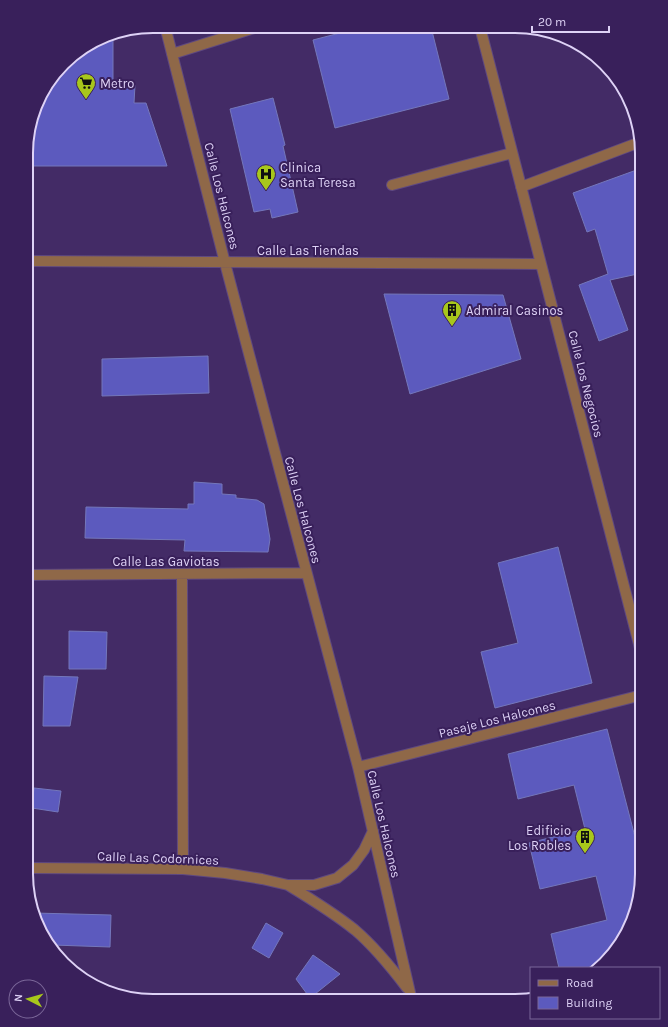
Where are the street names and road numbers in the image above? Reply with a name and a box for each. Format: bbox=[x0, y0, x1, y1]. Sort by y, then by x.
street label: Calle Los Halcones bbox=[201, 141, 243, 251]
street label: Calle Las Tiendas bbox=[257, 243, 359, 258]
street label: Calle Los Negocios bbox=[565, 329, 607, 439]
street label: Calle Los Halcones bbox=[282, 455, 325, 565]
street label: Calle Las Gaviotas bbox=[112, 554, 220, 569]
street label: Pasaje Los Halcones bbox=[437, 697, 557, 741]
street label: Calle Los Halcones bbox=[364, 769, 404, 879]
street label: Calle Las Codornices bbox=[97, 848, 219, 868]

